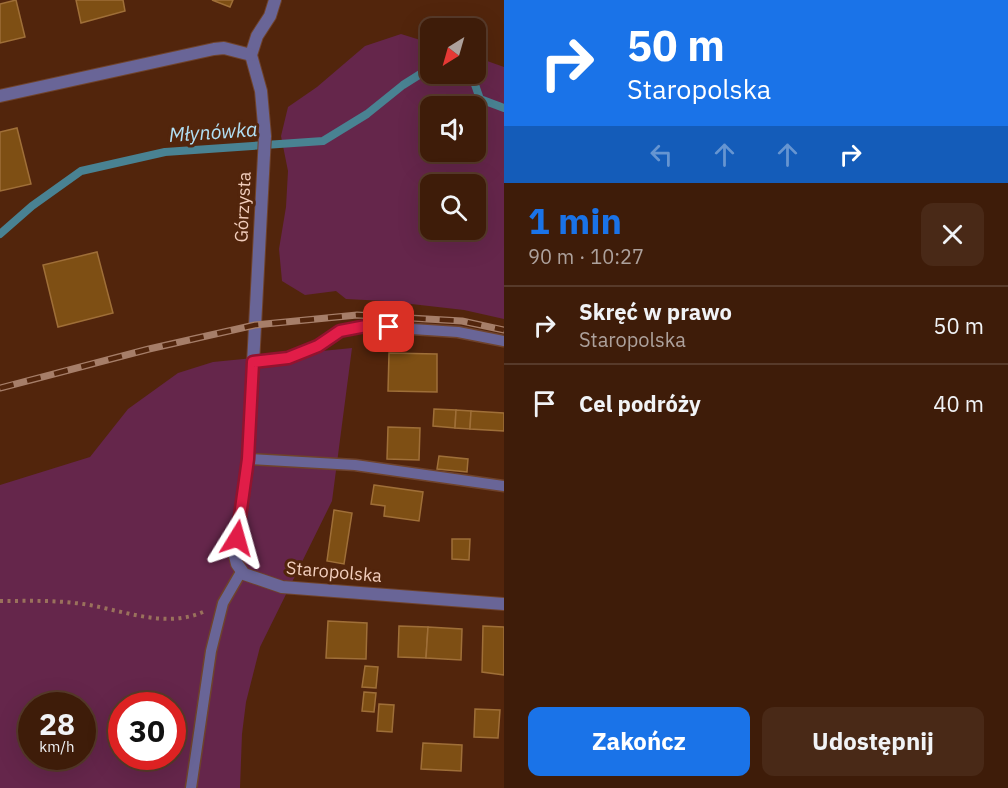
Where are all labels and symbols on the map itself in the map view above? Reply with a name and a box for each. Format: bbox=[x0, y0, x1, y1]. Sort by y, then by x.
north arrow bbox=[420, 18, 486, 84]
water label: Młynówka bbox=[168, 115, 258, 148]
street label: Górzysta bbox=[229, 171, 256, 243]
pin bbox=[363, 301, 414, 352]
position arrow bbox=[205, 506, 269, 570]
street label: Staropolska bbox=[285, 556, 383, 587]
speed limit sign: 30 bbox=[108, 692, 186, 770]

